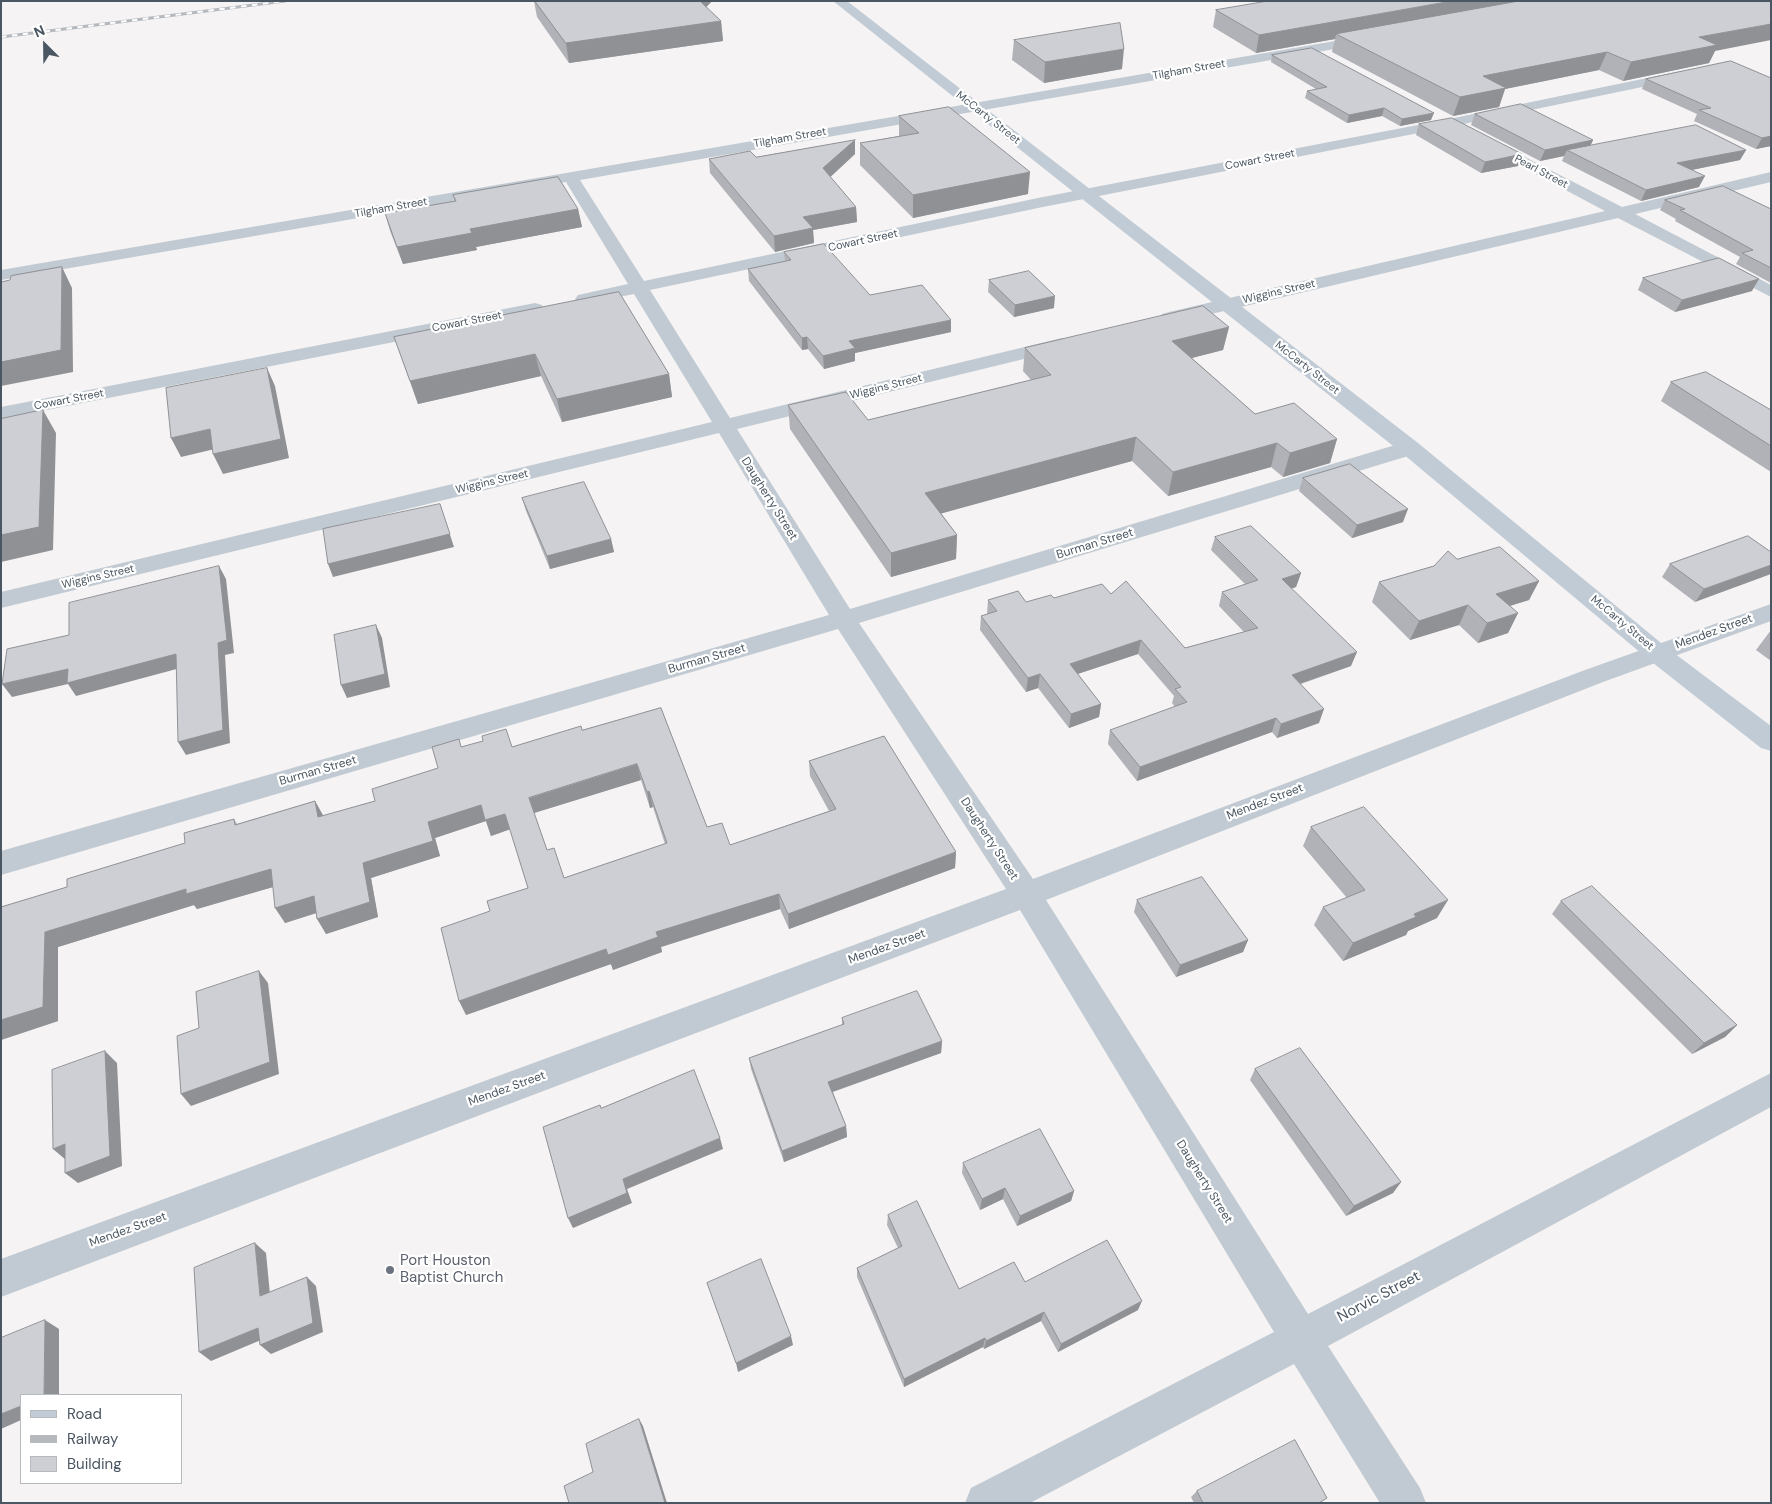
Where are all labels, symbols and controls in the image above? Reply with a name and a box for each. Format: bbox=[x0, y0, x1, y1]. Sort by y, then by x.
north arrow bbox=[20, 20, 70, 70]
text: N bbox=[31, 21, 47, 41]
street label: Tilgham Street bbox=[1152, 57, 1226, 83]
street label: McCarty Street bbox=[953, 89, 1023, 147]
street label: Tilgham Street bbox=[753, 125, 827, 151]
street label: Cowart Street bbox=[1224, 147, 1296, 173]
street label: Pearl Street bbox=[1512, 152, 1570, 192]
street label: Tilgham Street bbox=[354, 195, 428, 221]
street label: Cowart Street bbox=[827, 227, 899, 255]
street label: Wiggins Street bbox=[1241, 277, 1317, 307]
street label: Cowart Street bbox=[431, 309, 503, 335]
street label: McCarty Street bbox=[1272, 339, 1342, 397]
street label: Wiggins Street bbox=[848, 372, 924, 402]
street label: Cowart Street bbox=[33, 387, 105, 413]
street label: Daugherty Street bbox=[738, 455, 800, 543]
street label: Wiggins Street bbox=[454, 467, 530, 497]
street label: Burman Street bbox=[1055, 525, 1135, 563]
street label: Wiggins Street bbox=[60, 562, 136, 592]
street label: McCarty Street bbox=[1588, 593, 1656, 653]
street label: Mendez Street bbox=[1674, 611, 1754, 653]
street label: Burman Street bbox=[667, 641, 747, 677]
street label: Burman Street bbox=[278, 753, 358, 789]
street label: Mendez Street bbox=[1225, 781, 1305, 823]
street label: Daugherty Street bbox=[957, 795, 1021, 883]
street label: Mendez Street bbox=[847, 926, 927, 968]
street label: Mendez Street bbox=[467, 1068, 547, 1110]
street label: Daugherty Street bbox=[1173, 1138, 1235, 1226]
street label: Mendez Street bbox=[88, 1209, 168, 1251]
place label: Port Houston Baptist Church bbox=[400, 1252, 503, 1287]
marker: Port Houston Baptist Church bbox=[384, 1264, 396, 1276]
street label: Norvic Street bbox=[1334, 1268, 1424, 1326]
legend bbox=[20, 1394, 182, 1484]
text: Road bbox=[67, 1404, 102, 1424]
text: Railway bbox=[67, 1429, 118, 1449]
text: Building bbox=[67, 1454, 122, 1474]

